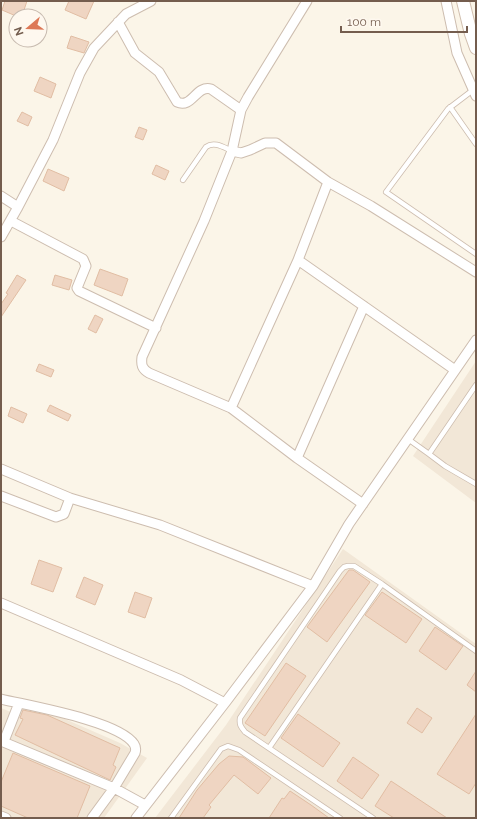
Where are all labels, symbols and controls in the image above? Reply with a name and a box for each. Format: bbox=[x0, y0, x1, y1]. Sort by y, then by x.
north arrow bbox=[8, 8, 48, 48]
scale bar bbox=[341, 8, 467, 34]
text: 100 m bbox=[347, 15, 381, 29]
text: N bbox=[12, 25, 27, 37]

